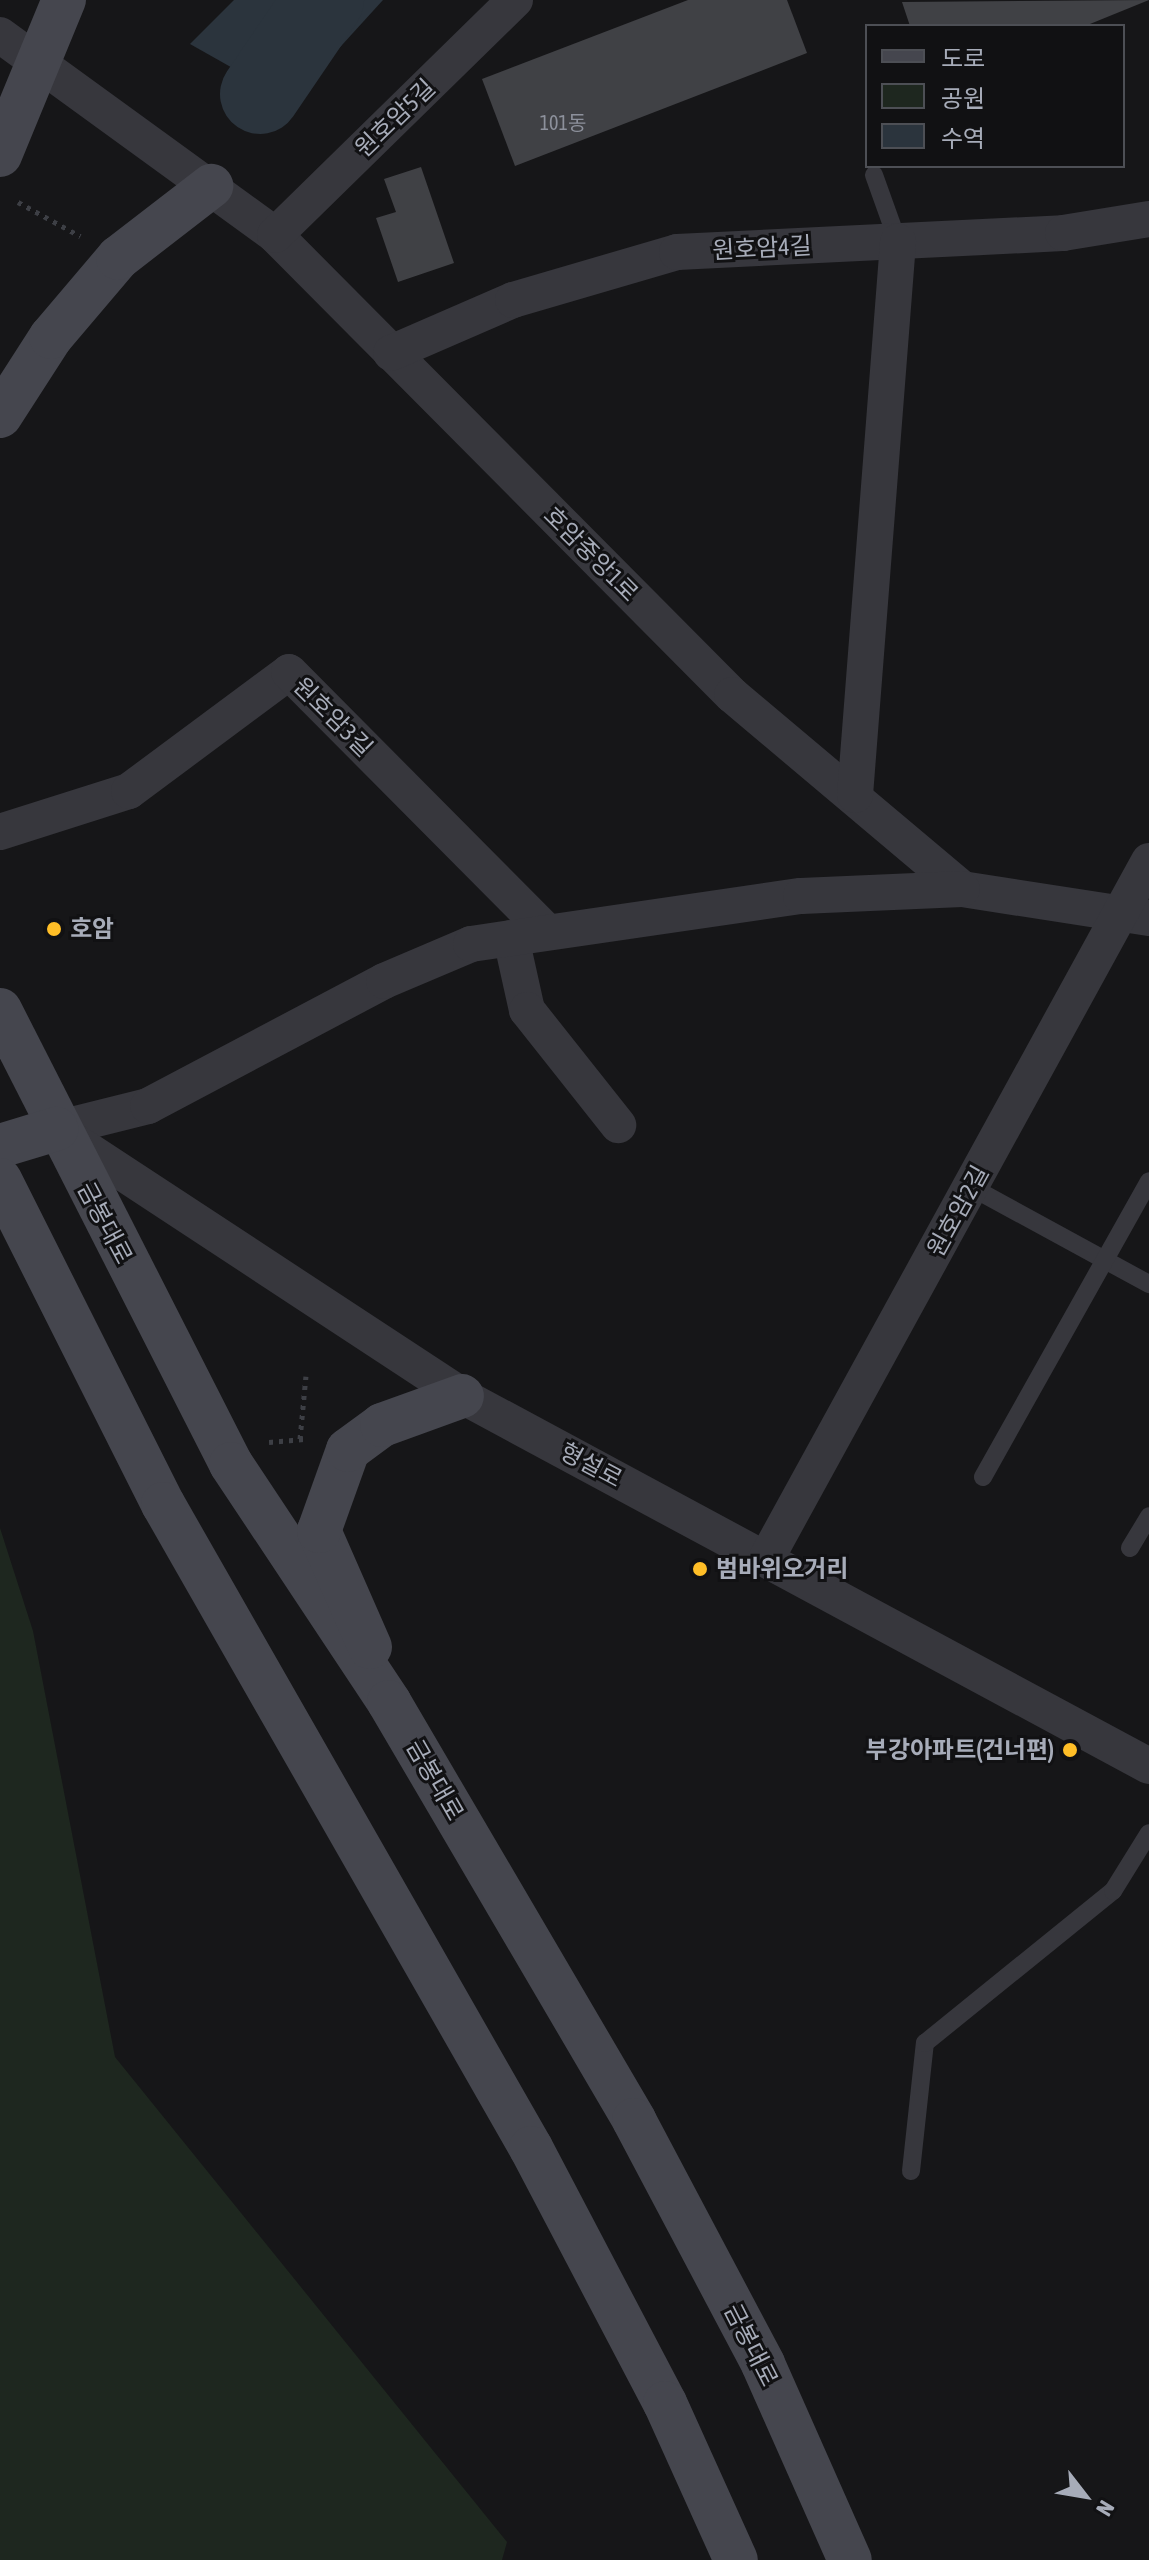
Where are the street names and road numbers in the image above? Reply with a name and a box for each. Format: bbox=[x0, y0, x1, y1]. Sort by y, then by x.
street label: 원호암5길 bbox=[349, 73, 441, 163]
street label: 원호암4길 bbox=[712, 231, 812, 265]
street label: 호암중앙1로 bbox=[538, 501, 644, 607]
street label: 원호암3길 bbox=[288, 672, 378, 762]
street label: 원호암2길 bbox=[921, 1160, 995, 1262]
street label: 금봉대로 bbox=[72, 1177, 138, 1269]
street label: 형설로 bbox=[555, 1437, 627, 1493]
street label: 금봉대로 bbox=[400, 1735, 470, 1825]
street label: 금봉대로 bbox=[718, 2299, 784, 2391]

